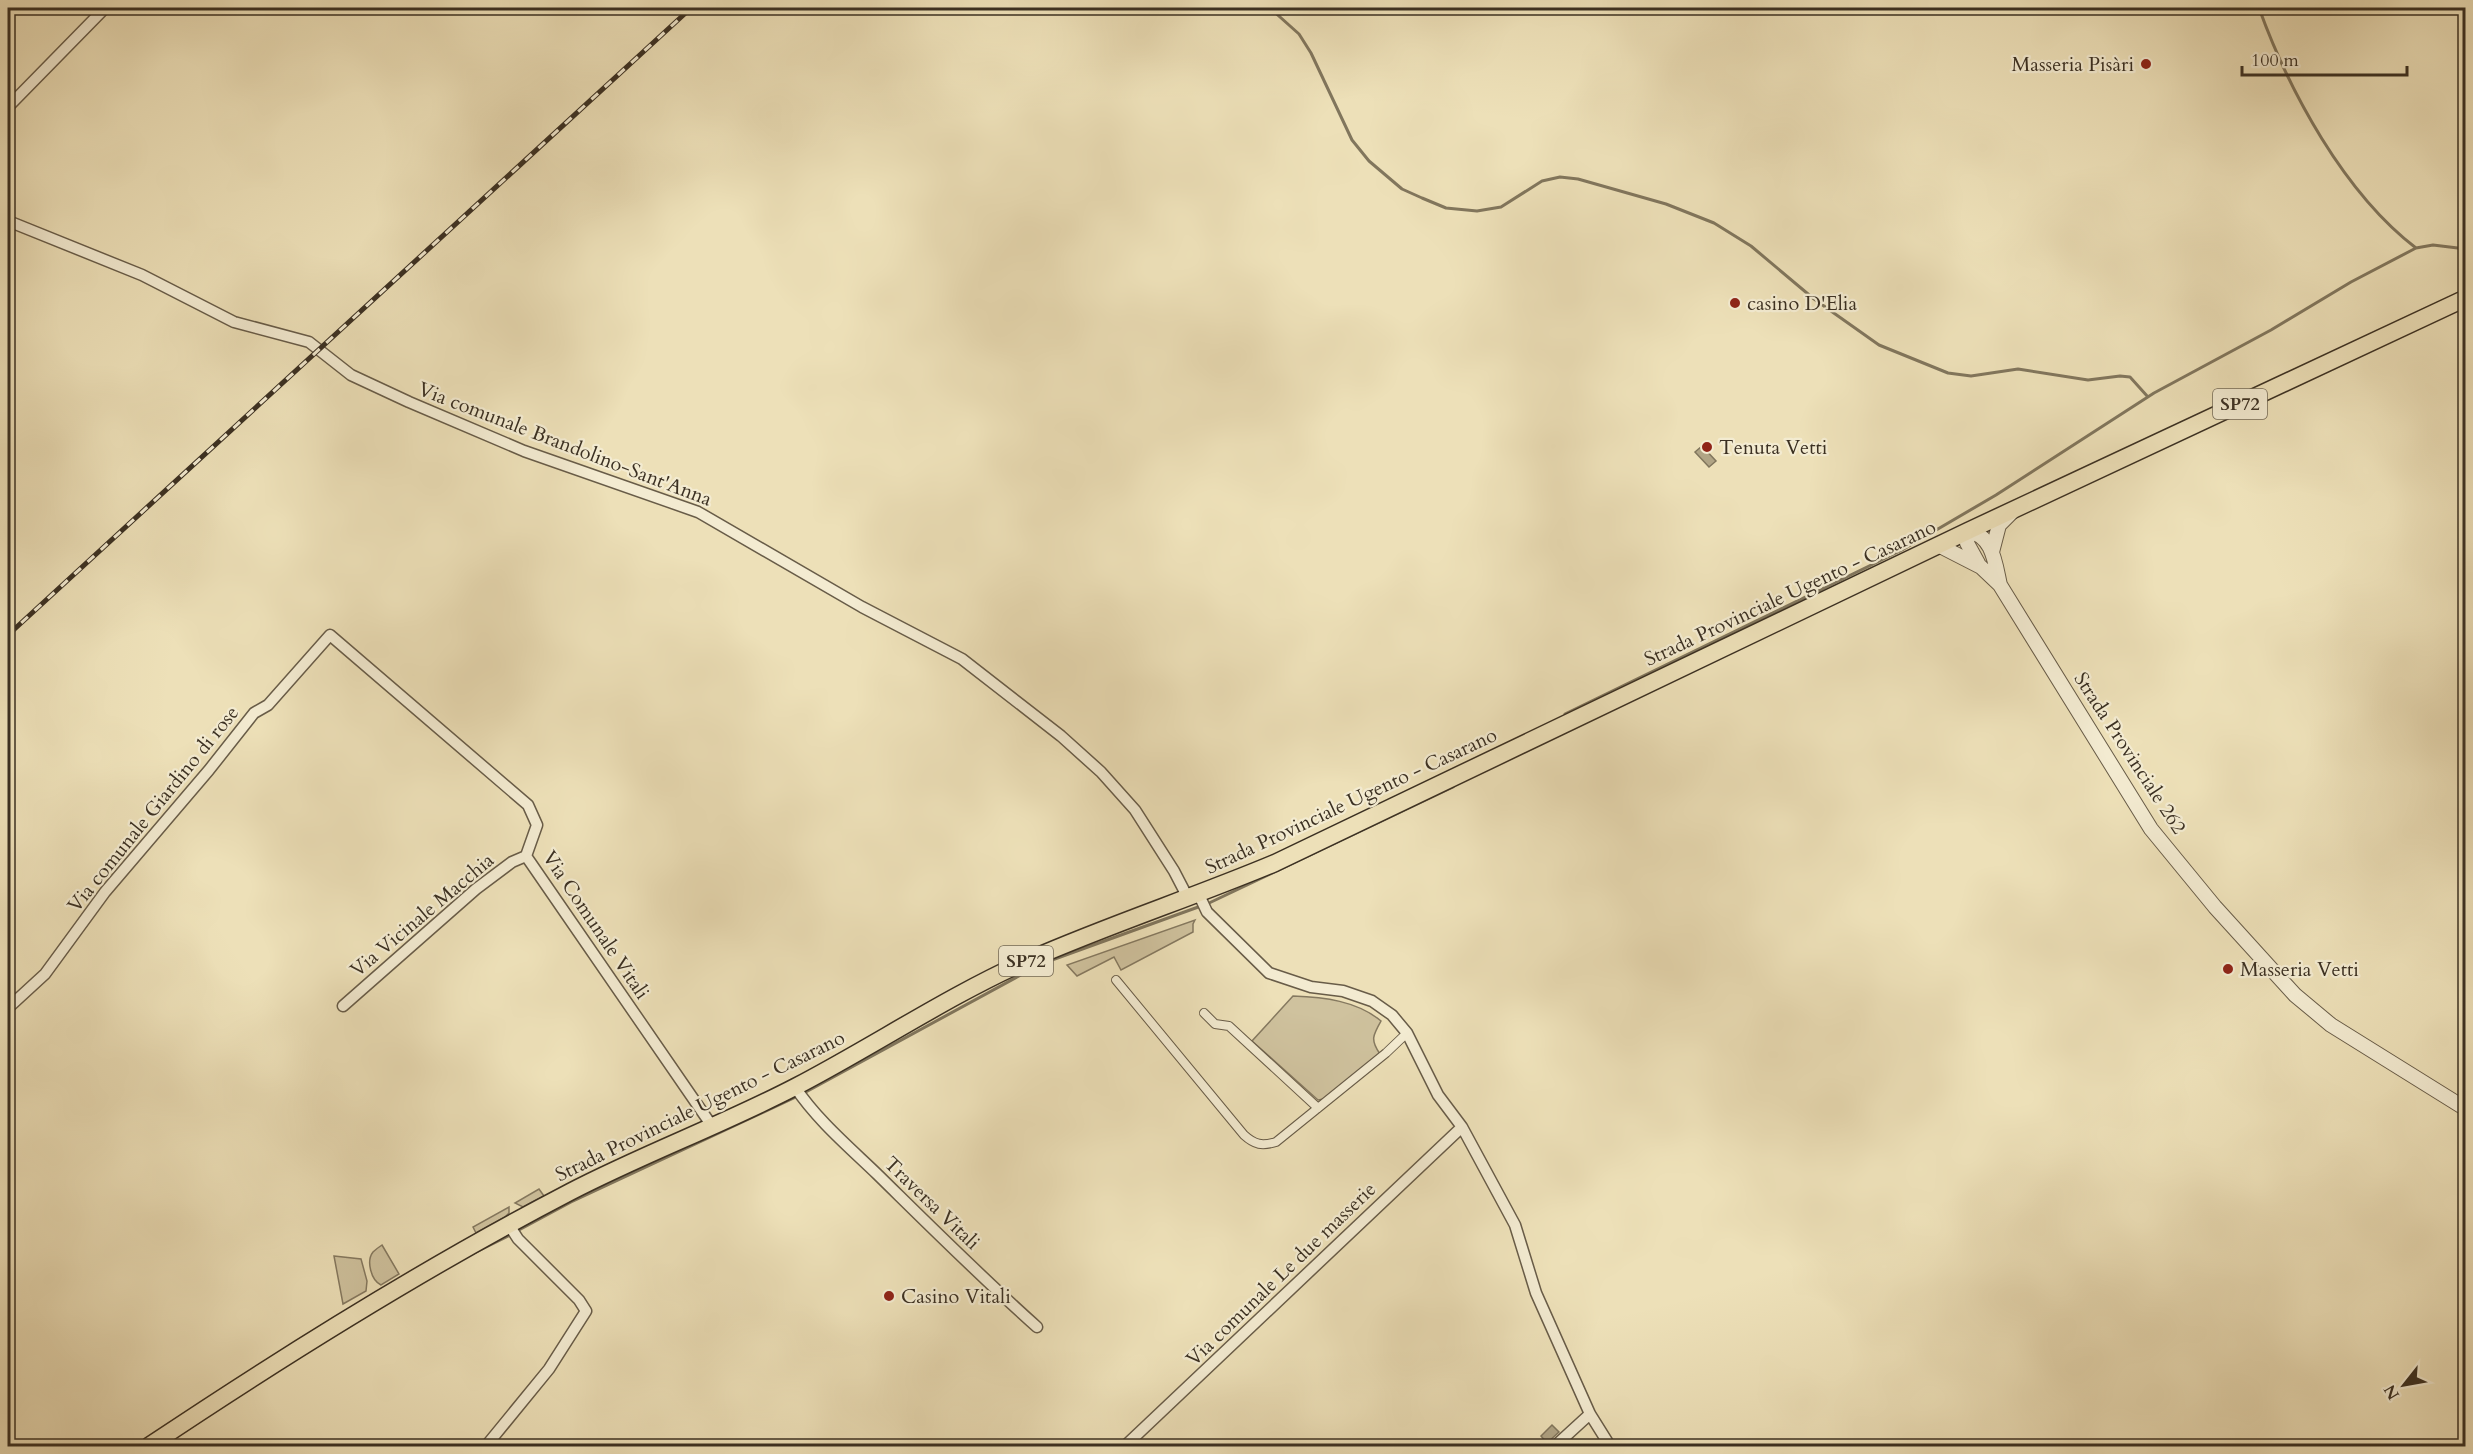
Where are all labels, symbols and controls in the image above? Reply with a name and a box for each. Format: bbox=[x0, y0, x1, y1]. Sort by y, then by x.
scale bar bbox=[2242, 39, 2407, 77]
text: 100 m bbox=[2251, 48, 2299, 73]
place label: Masseria Pisàri bbox=[2011, 51, 2134, 78]
marker: Masseria Pisàri bbox=[2139, 57, 2153, 71]
place label: casino D'Elia bbox=[1747, 290, 1857, 317]
marker: casino D'Elia bbox=[1728, 296, 1742, 310]
street label: Via comunale Brandolino-Sant'Anna bbox=[414, 375, 716, 513]
road number: SP72 bbox=[2213, 389, 2267, 419]
place label: Tenuta Vetti bbox=[1719, 434, 1828, 461]
marker: Tenuta Vetti bbox=[1700, 440, 1714, 454]
street label: Strada Provinciale Ugento - Casarano bbox=[1640, 513, 1940, 673]
street label: Strada Provinciale 262 bbox=[2068, 667, 2192, 839]
street label: Via comunale Giardino di rose bbox=[61, 700, 245, 918]
street label: Strada Provinciale Ugento - Casarano bbox=[1201, 721, 1501, 881]
street label: Via Comunale Vitali bbox=[536, 845, 656, 1005]
street label: Via Vicinale Macchia bbox=[344, 847, 500, 983]
road number: SP72 bbox=[999, 946, 1053, 976]
place label: Masseria Vetti bbox=[2240, 956, 2359, 983]
marker: Masseria Vetti bbox=[2221, 962, 2235, 976]
street label: Strada Provinciale Ugento - Casarano bbox=[551, 1024, 849, 1188]
street label: Traversa Vitali bbox=[878, 1150, 986, 1256]
street label: Via comunale Le due masserie bbox=[1180, 1176, 1382, 1372]
place label: Casino Vitali bbox=[901, 1283, 1011, 1310]
marker: Casino Vitali bbox=[882, 1289, 896, 1303]
north arrow bbox=[2374, 1355, 2434, 1415]
text: N bbox=[2379, 1380, 2405, 1404]

